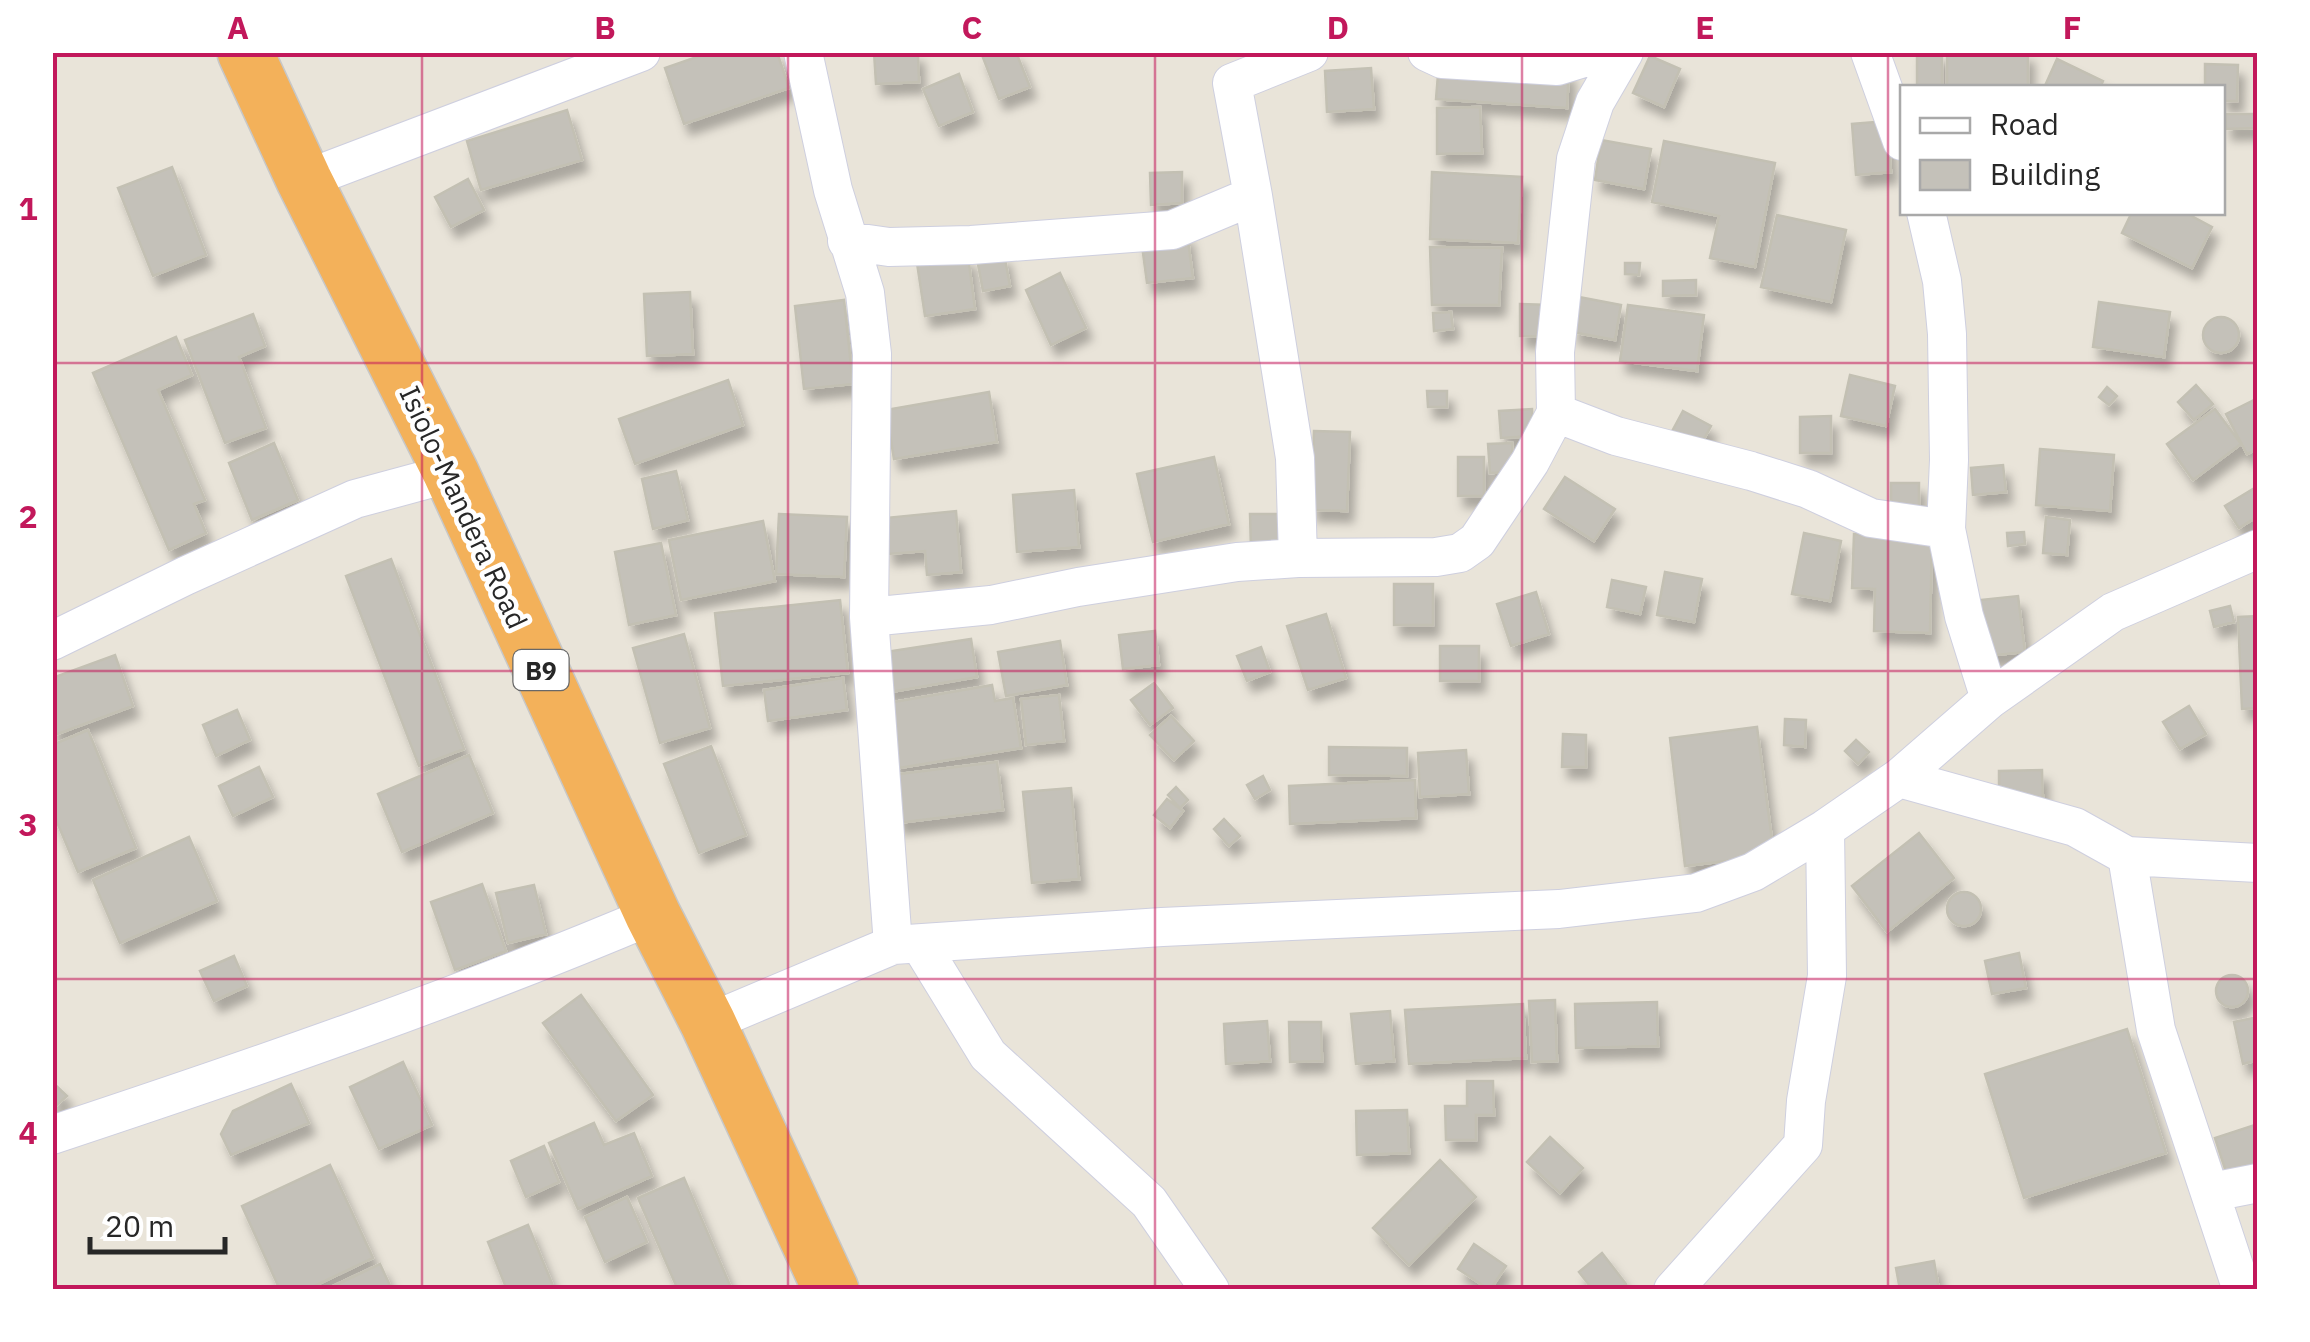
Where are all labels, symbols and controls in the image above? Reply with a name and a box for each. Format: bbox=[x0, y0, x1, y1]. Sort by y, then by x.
text: A bbox=[227, 6, 249, 48]
text: B bbox=[594, 6, 616, 48]
text: C bbox=[962, 6, 982, 48]
text: D bbox=[1327, 6, 1349, 48]
text: E bbox=[1695, 6, 1715, 48]
text: F bbox=[2063, 6, 2081, 48]
legend bbox=[1900, 85, 2225, 215]
text: Road bbox=[1990, 104, 2059, 143]
text: Building bbox=[1990, 154, 2100, 193]
text: 1 bbox=[18, 187, 38, 229]
street label: Isiolo-Mandera Road bbox=[392, 380, 536, 634]
text: 2 bbox=[18, 495, 38, 537]
road number: B9 bbox=[514, 650, 568, 690]
text: 3 bbox=[18, 803, 38, 845]
text: 4 bbox=[18, 1111, 38, 1153]
scale bar bbox=[90, 1192, 225, 1254]
text: 20 m bbox=[105, 1206, 174, 1245]

